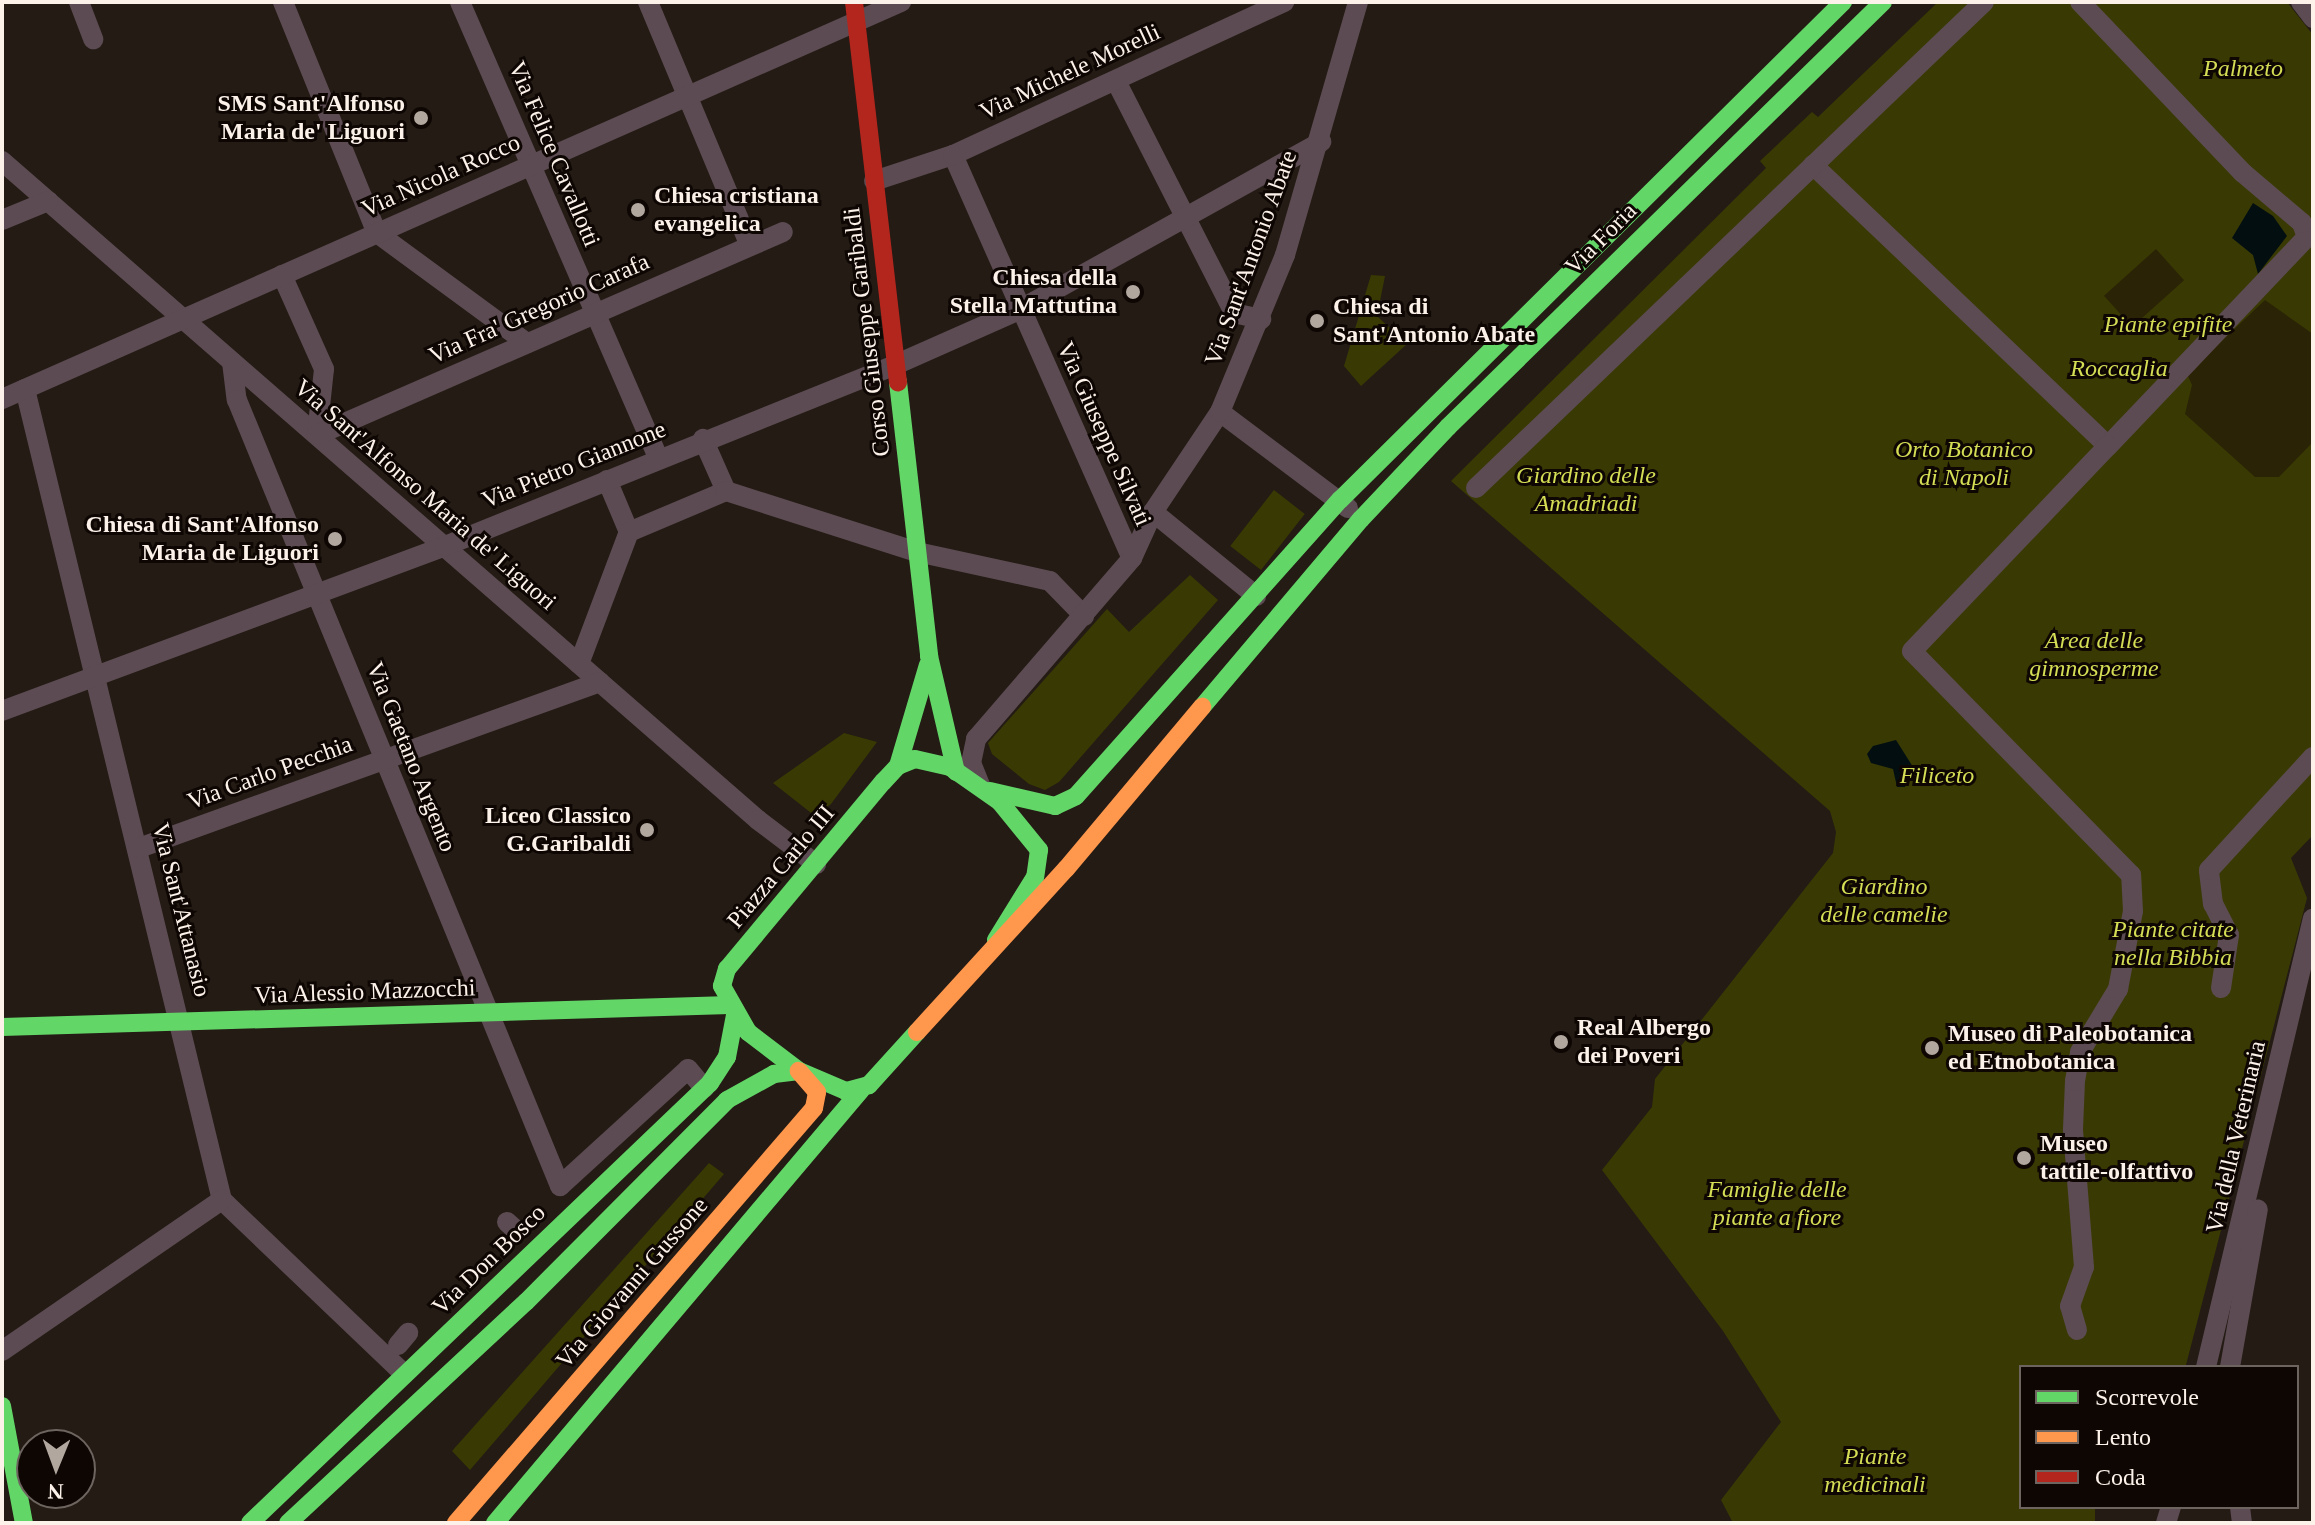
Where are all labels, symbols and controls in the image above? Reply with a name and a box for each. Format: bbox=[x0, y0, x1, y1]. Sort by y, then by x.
street label: Via Michele Morelli bbox=[975, 18, 1165, 126]
park label: Palmeto bbox=[2203, 55, 2283, 83]
street label: Via Felice Cavallotti bbox=[502, 57, 606, 251]
place label: SMS Sant'Alfonso Maria de' Liguori bbox=[218, 90, 405, 146]
marker: SMS Sant'Alfonso Maria de' Liguori bbox=[412, 109, 430, 127]
street label: Via Nicola Rocco bbox=[357, 128, 525, 224]
street label: Via Sant'Antonio Abate bbox=[1198, 146, 1304, 370]
place label: Chiesa cristiana evangelica bbox=[654, 182, 819, 238]
street label: Via Foria bbox=[1559, 197, 1643, 281]
marker: Chiesa cristiana evangelica bbox=[629, 201, 647, 219]
street label: Corso Giuseppe Garibaldi bbox=[837, 206, 897, 458]
street label: Via Fra' Gregorio Carafa bbox=[424, 247, 654, 371]
place label: Chiesa della Stella Mattutina bbox=[950, 264, 1117, 320]
marker: Chiesa della Stella Mattutina bbox=[1124, 283, 1142, 301]
place label: Chiesa di Sant'Antonio Abate bbox=[1333, 293, 1536, 349]
park label: Piante epifite bbox=[2104, 311, 2232, 339]
marker: Chiesa di Sant'Antonio Abate bbox=[1308, 312, 1326, 330]
street label: Via Giuseppe Silvati bbox=[1050, 337, 1158, 531]
park label: Roccaglia bbox=[2070, 355, 2168, 383]
street label: Via Sant'Alfonso Maria de' Liguori bbox=[288, 373, 562, 617]
street label: Via Pietro Giannone bbox=[478, 415, 670, 515]
park label: Orto Botanico di Napoli bbox=[1895, 436, 2033, 492]
park label: Giardino delle Amadriadi bbox=[1516, 462, 1656, 518]
place label: Chiesa di Sant'Alfonso Maria de Liguori bbox=[86, 511, 319, 567]
marker: Chiesa di Sant'Alfonso Maria de Liguori bbox=[326, 530, 344, 548]
park label: Area delle gimnosperme bbox=[2029, 627, 2159, 683]
street label: Via Gaetano Argento bbox=[360, 657, 462, 857]
street label: Via Carlo Pecchia bbox=[184, 730, 356, 816]
park label: Filiceto bbox=[1900, 762, 1974, 790]
street label: Piazza Carlo III bbox=[721, 800, 841, 934]
place label: Liceo Classico G.Garibaldi bbox=[485, 802, 631, 858]
street label: Via Sant'Attanasio bbox=[145, 820, 217, 1000]
marker: Liceo Classico G.Garibaldi bbox=[638, 821, 656, 839]
park label: Giardino delle camelie bbox=[1820, 873, 1948, 929]
park label: Piante citate nella Bibbia bbox=[2112, 916, 2234, 972]
street label: Via Alessio Mazzocchi bbox=[253, 974, 477, 1010]
place label: Real Albergo dei Poveri bbox=[1577, 1014, 1712, 1070]
place label: Museo di Paleobotanica ed Etnobotanica bbox=[1948, 1020, 2192, 1076]
marker: Real Albergo dei Poveri bbox=[1552, 1033, 1570, 1051]
street label: Via della Veterinaria bbox=[2200, 1038, 2272, 1236]
marker: Museo di Paleobotanica ed Etnobotanica bbox=[1923, 1039, 1941, 1057]
place label: Museo tattile-olfattivo bbox=[2040, 1130, 2193, 1186]
marker: Museo tattile-olfattivo bbox=[2015, 1149, 2033, 1167]
park label: Famiglie delle piante a fiore bbox=[1707, 1176, 1847, 1232]
street label: Via Giovanni Gussone bbox=[550, 1192, 714, 1374]
street label: Via Don Bosco bbox=[426, 1199, 552, 1321]
legend bbox=[2019, 1365, 2299, 1509]
text: Scorrevole bbox=[2095, 1384, 2199, 1410]
text: Lento bbox=[2095, 1424, 2151, 1450]
north arrow bbox=[16, 1429, 96, 1509]
park label: Piante medicinali bbox=[1824, 1443, 1926, 1499]
text: Coda bbox=[2095, 1464, 2146, 1490]
text: N bbox=[47, 1479, 64, 1504]

